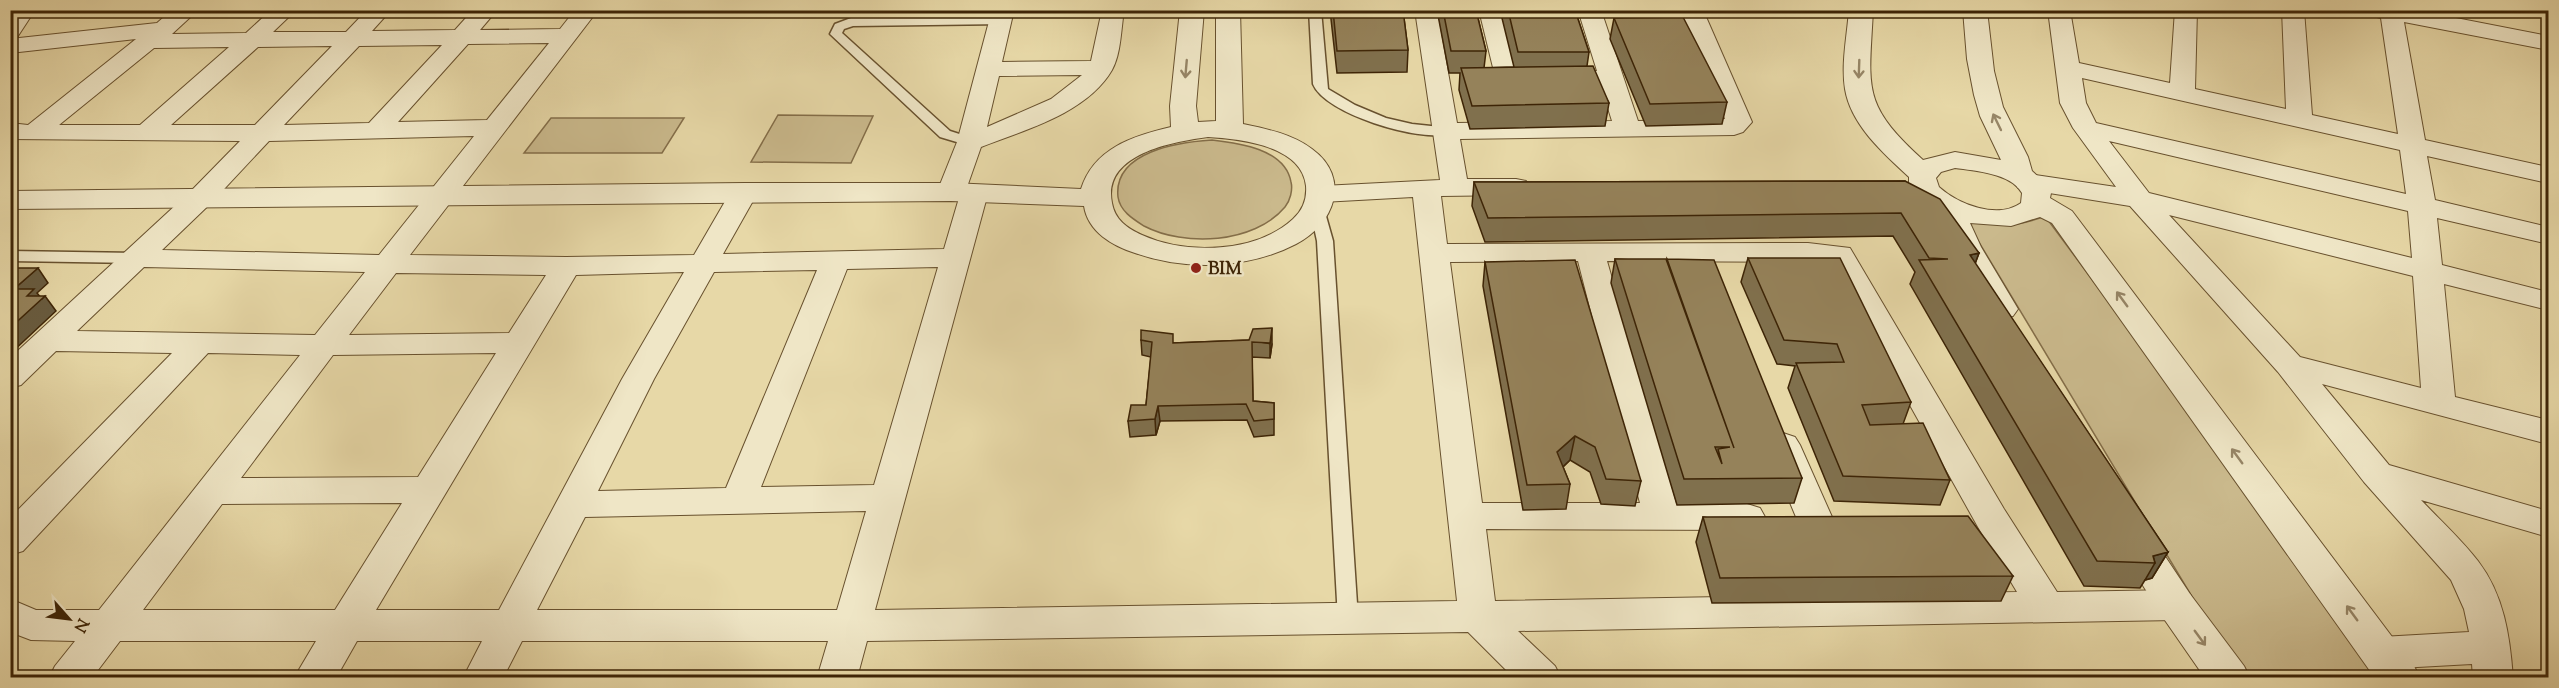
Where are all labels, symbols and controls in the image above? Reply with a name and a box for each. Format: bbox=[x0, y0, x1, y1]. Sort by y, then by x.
one-way arrow bbox=[1180, 58, 1191, 78]
one-way arrow bbox=[1853, 58, 1864, 78]
one-way arrow bbox=[1991, 114, 2002, 132]
place label: BIM bbox=[1208, 257, 1242, 283]
marker: BIM bbox=[1189, 261, 1203, 275]
one-way arrow bbox=[2115, 291, 2128, 307]
one-way arrow bbox=[2231, 448, 2243, 464]
north arrow bbox=[39, 589, 99, 649]
one-way arrow bbox=[2346, 606, 2358, 622]
text: N bbox=[67, 614, 93, 636]
one-way arrow bbox=[2194, 629, 2206, 645]

